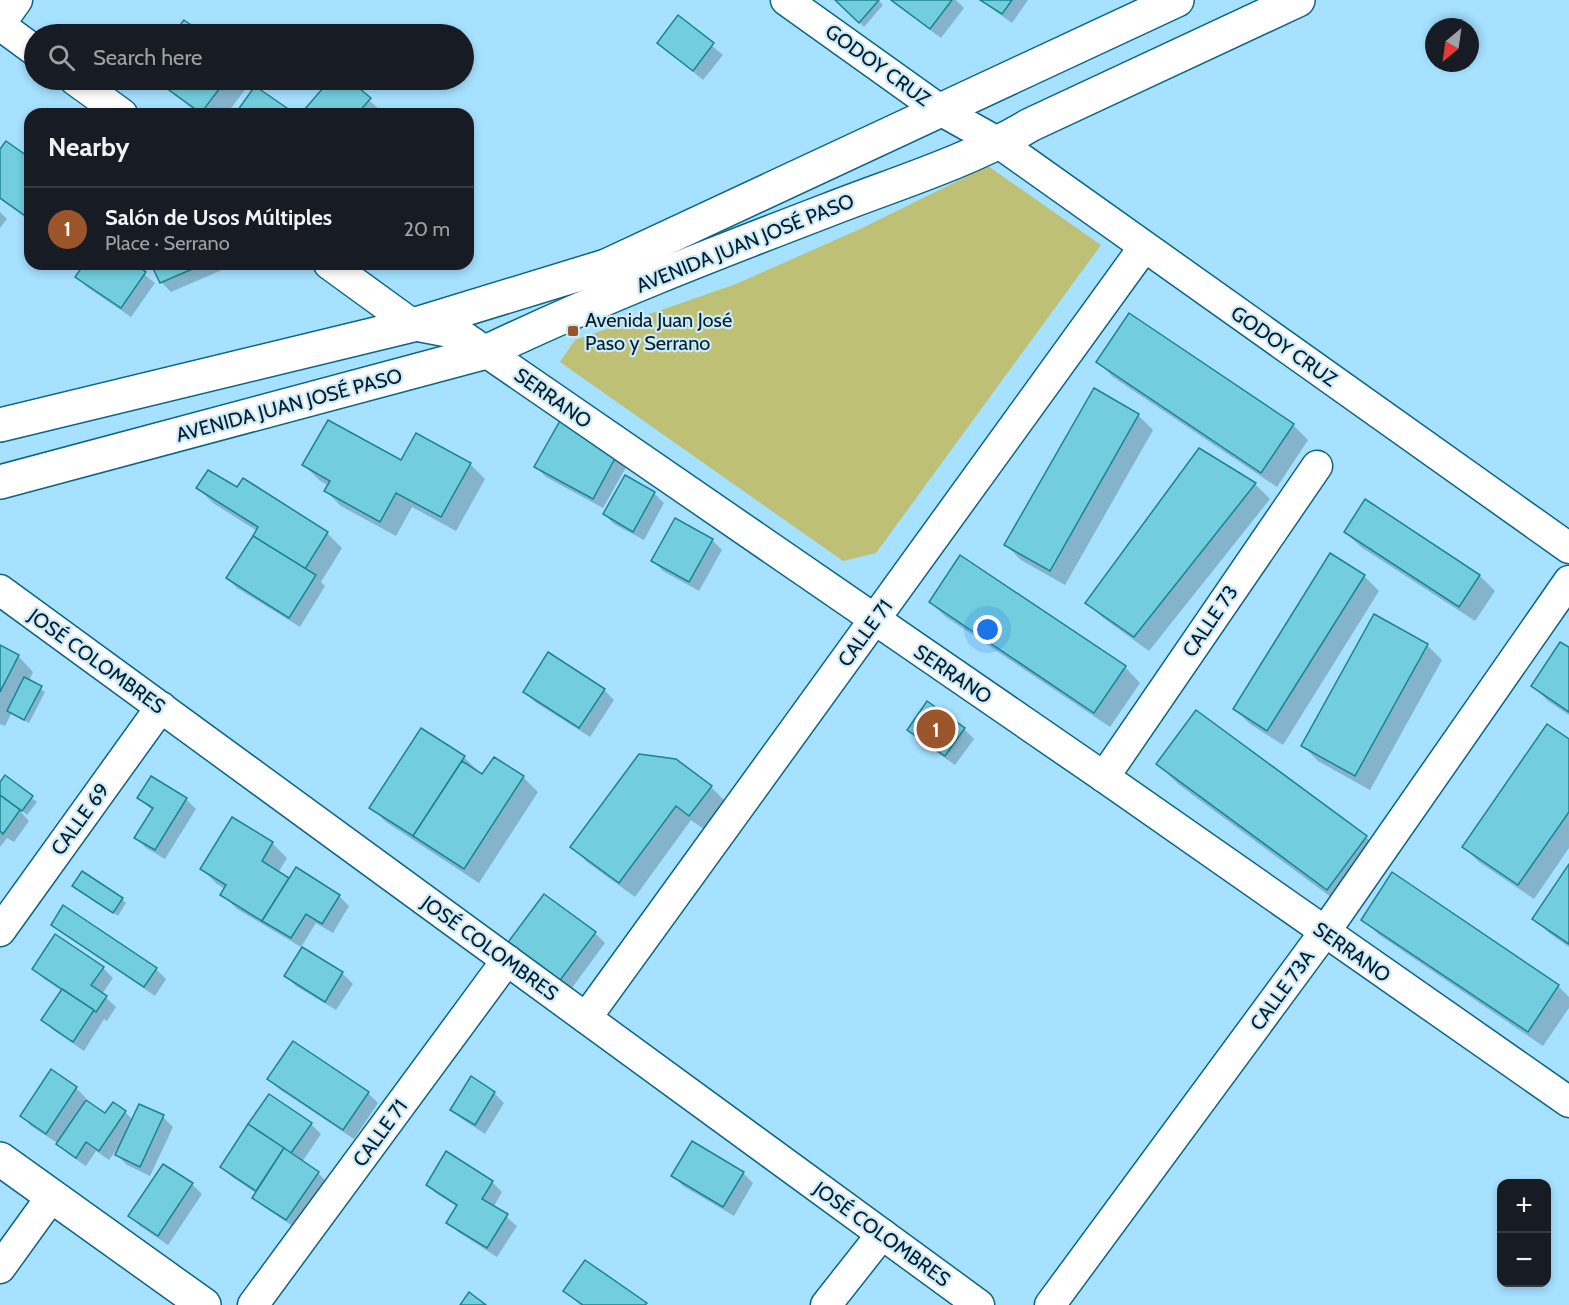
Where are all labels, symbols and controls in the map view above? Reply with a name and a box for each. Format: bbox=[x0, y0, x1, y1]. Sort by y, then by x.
north arrow bbox=[1425, 18, 1479, 72]
street label: GODOY CRUZ bbox=[821, 19, 935, 111]
search box bbox=[24, 24, 474, 90]
icon: search bbox=[45, 41, 78, 74]
text: Search here bbox=[93, 44, 202, 71]
text: Nearby bbox=[48, 131, 129, 163]
street label: AVENIDA JUAN JOSÉ PASO bbox=[633, 188, 857, 298]
text: Salón de Usos Múltiples bbox=[105, 204, 332, 231]
text: 1 bbox=[64, 217, 71, 241]
text: 20 m bbox=[404, 217, 450, 241]
text: Place · Serrano bbox=[105, 231, 230, 255]
street label: GODOY CRUZ bbox=[1226, 301, 1342, 391]
place label: Avenida Juan José Paso y Serrano bbox=[585, 308, 732, 355]
marker: Avenida Juan José Paso y Serrano bbox=[566, 324, 580, 338]
street label: AVENIDA JUAN JOSÉ PASO bbox=[173, 363, 405, 447]
street label: SERRANO bbox=[510, 363, 596, 433]
street label: CALLE 73 bbox=[1177, 581, 1243, 661]
street label: CALLE 71 bbox=[833, 595, 897, 671]
street label: JOSÉ COLOMBRES bbox=[23, 603, 170, 719]
your location bbox=[973, 615, 1002, 644]
street label: SERRANO bbox=[910, 639, 996, 709]
pin: 1 bbox=[916, 706, 956, 752]
street label: CALLE 69 bbox=[46, 778, 114, 860]
street label: JOSÉ COLOMBRES bbox=[416, 890, 563, 1006]
street label: SERRANO bbox=[1309, 917, 1395, 987]
street label: CALLE 73A bbox=[1245, 945, 1320, 1035]
street label: CALLE 71 bbox=[348, 1095, 412, 1171]
street label: JOSÉ COLOMBRES bbox=[808, 1176, 955, 1292]
map controls bbox=[1497, 1179, 1551, 1287]
button: + bbox=[1497, 1179, 1551, 1233]
button: − bbox=[1497, 1233, 1551, 1287]

